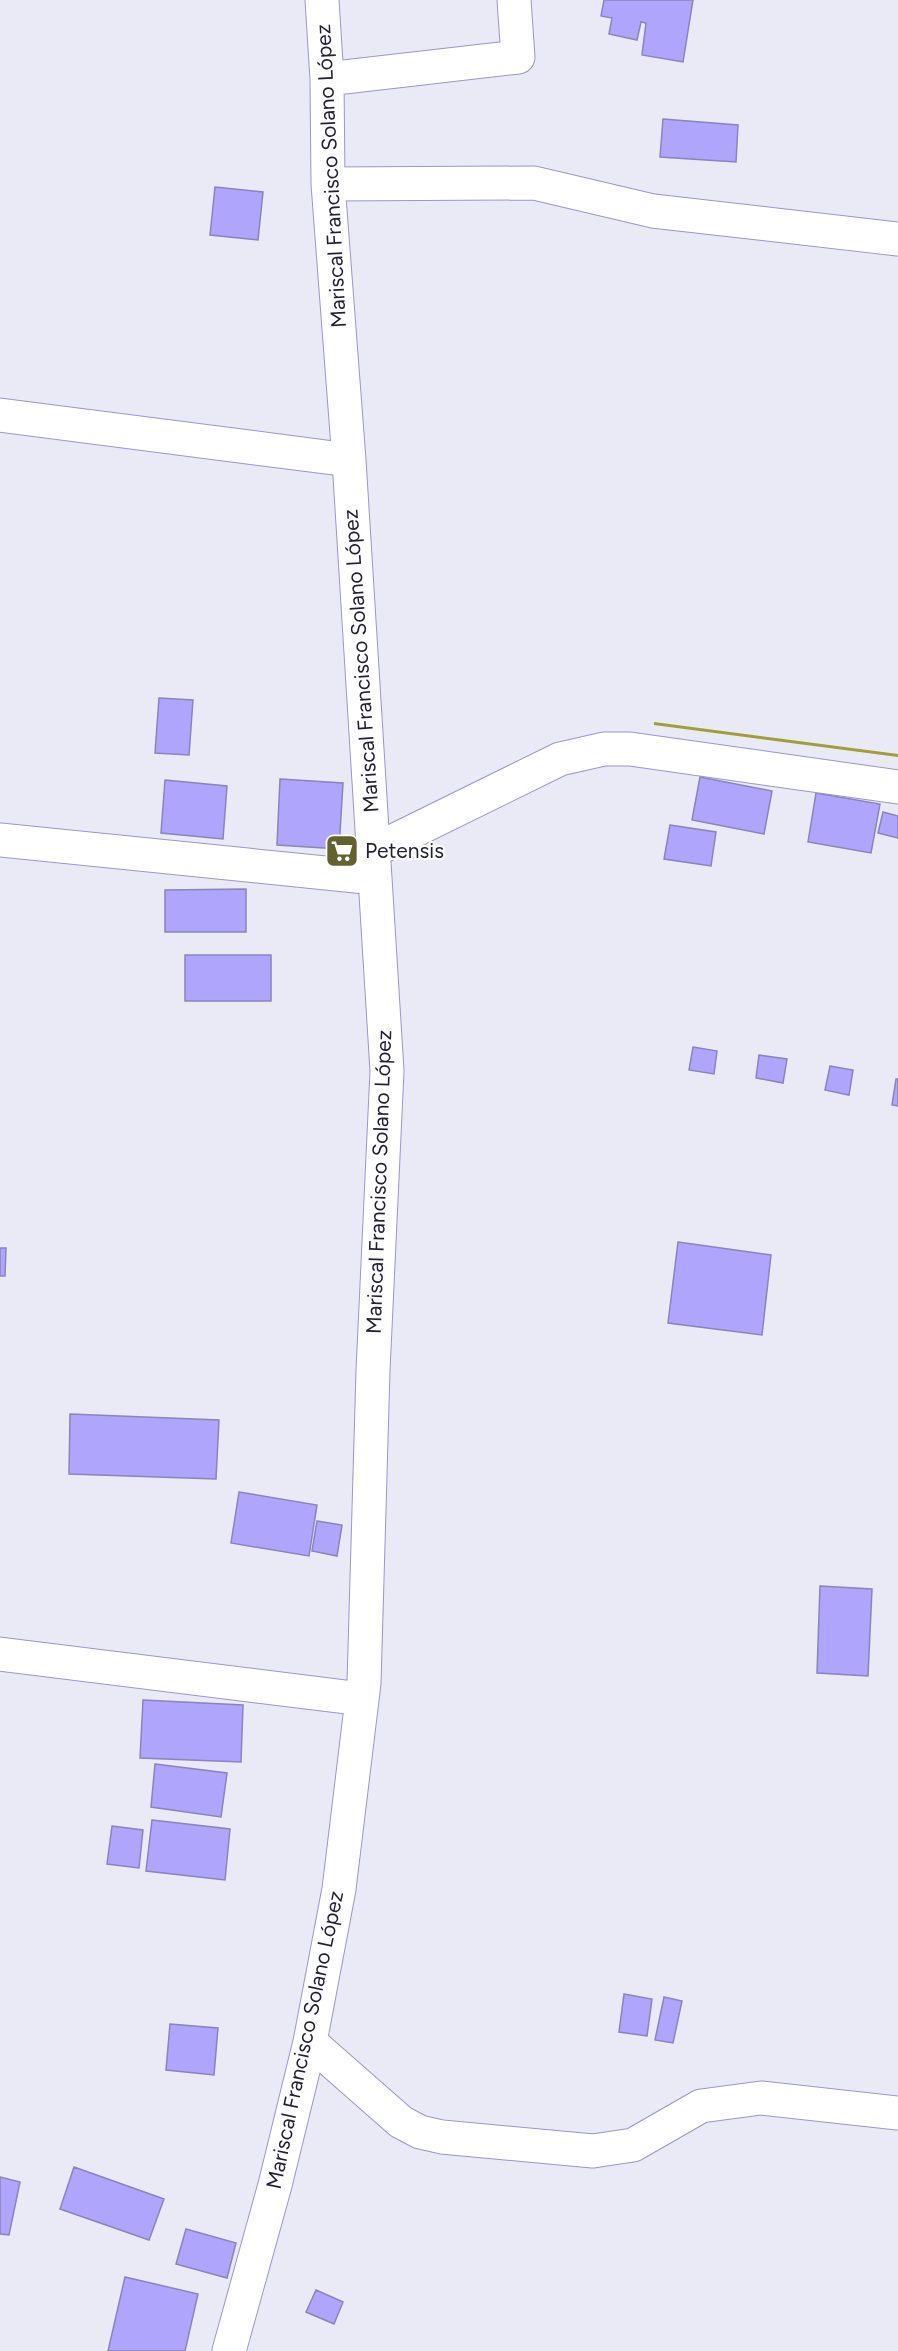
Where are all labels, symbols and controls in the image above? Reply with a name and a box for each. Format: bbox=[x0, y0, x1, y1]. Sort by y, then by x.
street label: Mariscal Francisco Solano López bbox=[310, 23, 351, 329]
street label: Mariscal Francisco Solano López bbox=[337, 508, 384, 814]
supermarket icon: Petensis bbox=[324, 833, 360, 869]
place label: Petensis bbox=[365, 838, 444, 863]
street label: Mariscal Francisco Solano López bbox=[361, 1029, 396, 1335]
street label: Mariscal Francisco Solano López bbox=[261, 1888, 348, 2191]

